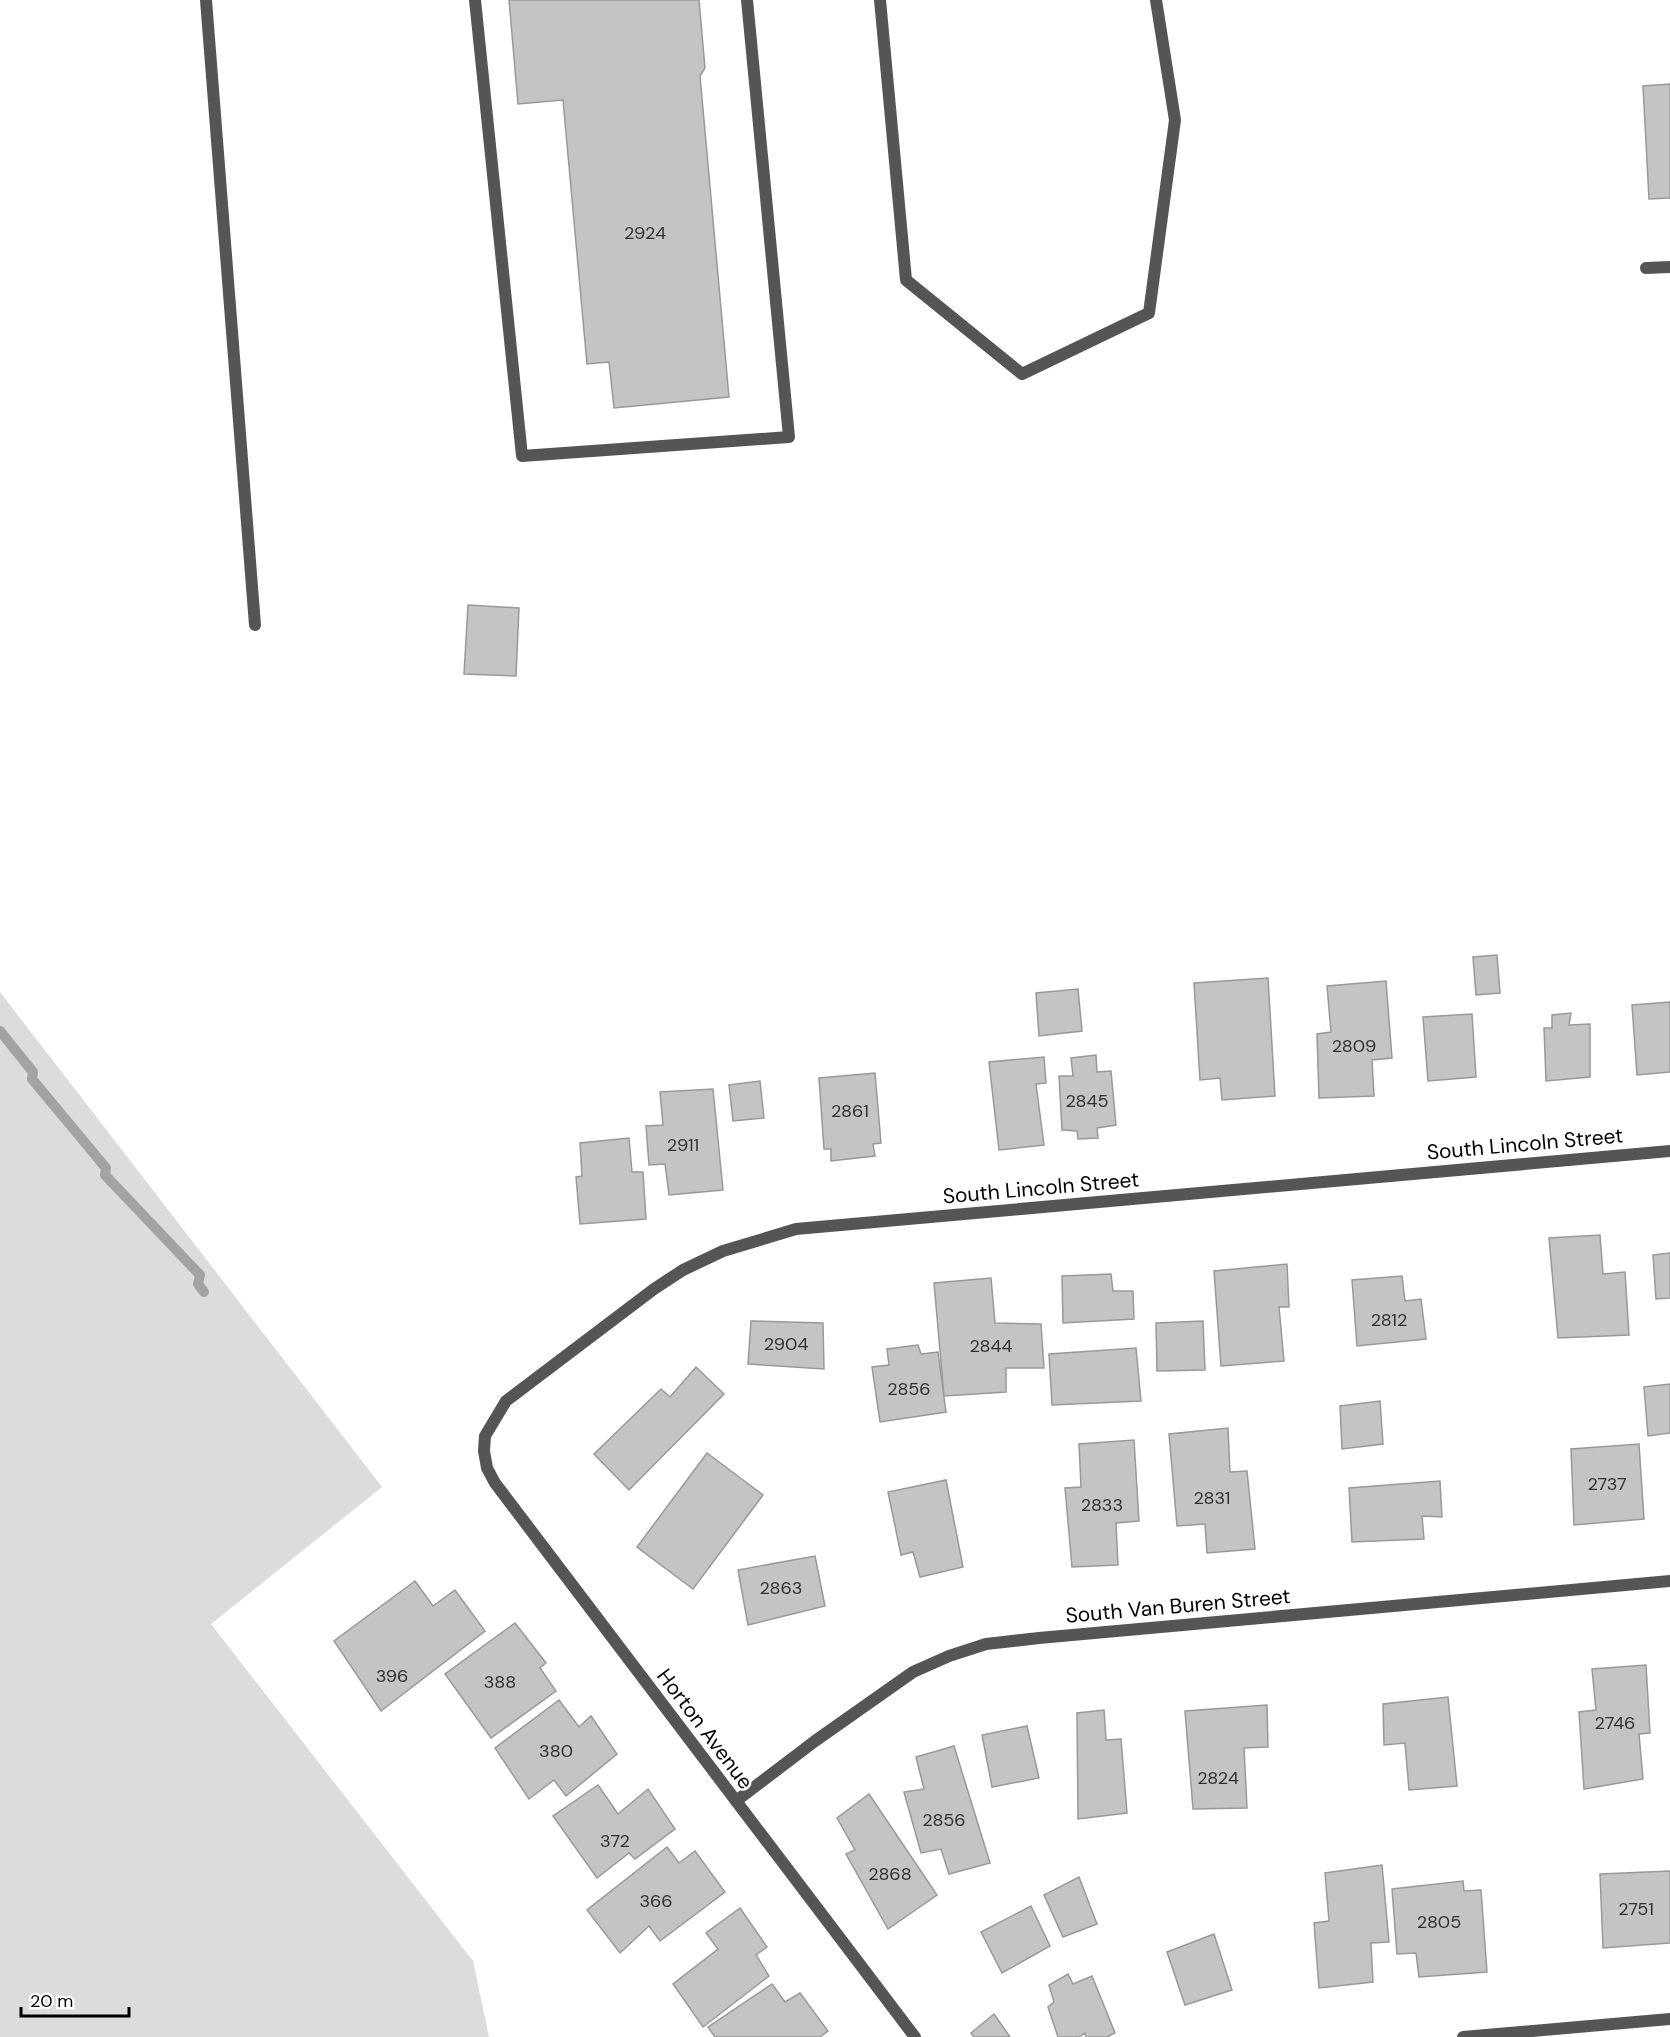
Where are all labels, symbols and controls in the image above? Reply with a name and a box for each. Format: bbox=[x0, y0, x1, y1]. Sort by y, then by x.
house number: 2924 bbox=[624, 221, 666, 245]
house number: 2809 bbox=[1332, 1034, 1376, 1058]
house number: 2845 bbox=[1066, 1089, 1108, 1113]
house number: 2861 bbox=[831, 1099, 869, 1123]
street label: South Lincoln Street bbox=[1426, 1121, 1624, 1167]
house number: 2911 bbox=[667, 1133, 699, 1157]
street label: South Lincoln Street bbox=[942, 1165, 1140, 1211]
house number: 2812 bbox=[1371, 1308, 1407, 1332]
house number: 2904 bbox=[764, 1332, 808, 1356]
house number: 2844 bbox=[970, 1334, 1013, 1358]
house number: 2856 bbox=[887, 1377, 931, 1401]
house number: 2737 bbox=[1587, 1472, 1627, 1496]
house number: 2831 bbox=[1194, 1486, 1230, 1510]
house number: 2833 bbox=[1081, 1493, 1123, 1517]
house number: 2863 bbox=[760, 1576, 802, 1600]
street label: South Van Buren Street bbox=[1064, 1582, 1292, 1630]
street label: Horton Avenue bbox=[651, 1663, 760, 1795]
house number: 396 bbox=[376, 1664, 408, 1688]
house number: 388 bbox=[484, 1670, 516, 1694]
house number: 2746 bbox=[1595, 1711, 1635, 1735]
house number: 380 bbox=[539, 1739, 573, 1763]
house number: 2824 bbox=[1197, 1766, 1239, 1790]
house number: 2856 bbox=[922, 1808, 966, 1832]
house number: 372 bbox=[600, 1829, 630, 1853]
house number: 2868 bbox=[868, 1862, 912, 1886]
house number: 366 bbox=[639, 1889, 673, 1913]
house number: 2751 bbox=[1618, 1897, 1654, 1921]
house number: 2805 bbox=[1417, 1910, 1461, 1934]
scale bar bbox=[21, 1980, 129, 2018]
text: 20 m bbox=[30, 1989, 73, 2013]

